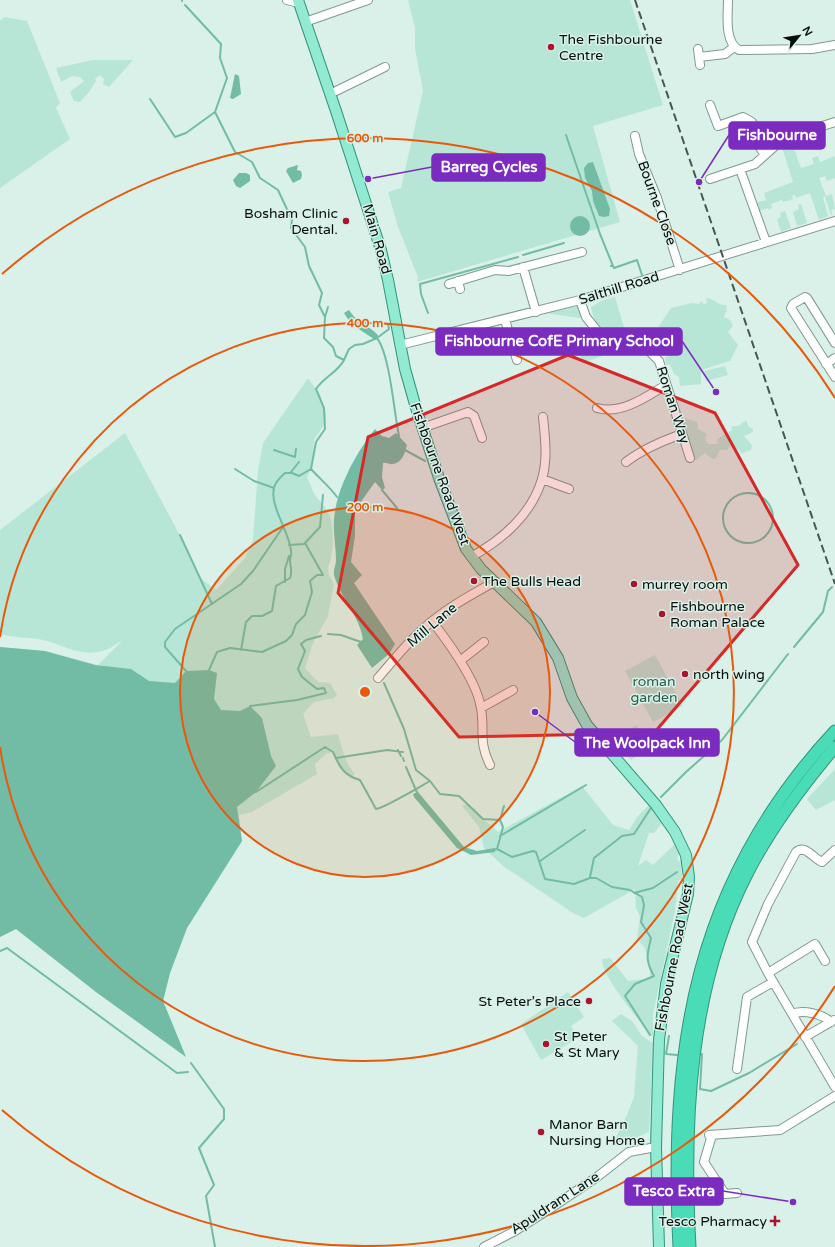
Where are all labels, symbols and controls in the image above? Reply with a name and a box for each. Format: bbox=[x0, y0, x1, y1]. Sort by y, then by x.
north arrow bbox=[779, 16, 819, 56]
text: N bbox=[799, 24, 815, 38]
place label: The Fishbourne Centre bbox=[559, 31, 662, 64]
marker: The Fishbourne Centre bbox=[546, 42, 556, 52]
callout: Fishbourne bbox=[729, 122, 825, 149]
text: Fishbourne bbox=[737, 126, 818, 144]
text: 600 m bbox=[347, 131, 383, 145]
callout: Barreg Cycles bbox=[432, 154, 545, 181]
text: Barreg Cycles bbox=[441, 158, 538, 177]
street label: Bourne Close bbox=[634, 159, 680, 248]
street label: Main Road bbox=[359, 202, 395, 276]
place label: Bosham Clinic Dental. bbox=[244, 205, 338, 238]
marker: Bosham Clinic Dental. bbox=[341, 216, 351, 226]
street label: Salthill Road bbox=[577, 268, 661, 308]
text: 400 m bbox=[347, 316, 383, 330]
callout: Fishbourne CofE Primary School bbox=[436, 328, 682, 355]
text: Fishbourne CofE Primary School bbox=[444, 332, 674, 351]
street label: Roman Way bbox=[653, 364, 694, 446]
street label: Fishbourne Road West bbox=[406, 400, 474, 548]
text: 200 m bbox=[347, 500, 383, 514]
place label: The Bulls Head bbox=[482, 573, 581, 590]
marker: The Bulls Head bbox=[469, 576, 479, 586]
place label: murrey room bbox=[642, 576, 728, 593]
marker: murrey room bbox=[629, 579, 639, 589]
place label: Fishbourne Roman Palace bbox=[670, 598, 765, 631]
street label: Mill Lane bbox=[404, 599, 460, 651]
marker: Fishbourne Roman Palace bbox=[657, 609, 667, 619]
place label: north wing bbox=[693, 666, 765, 683]
marker: north wing bbox=[680, 669, 690, 679]
park label: roman garden bbox=[630, 673, 678, 706]
centre of rings bbox=[358, 685, 372, 699]
callout: The Woolpack Inn bbox=[575, 729, 719, 756]
text: The Woolpack Inn bbox=[582, 734, 711, 753]
street label: Fishbourne Road West bbox=[651, 881, 697, 1033]
place label: St Peter’s Place bbox=[479, 993, 581, 1010]
marker: St Peter’s Place bbox=[584, 996, 594, 1006]
place label: St Peter & St Mary bbox=[554, 1028, 620, 1061]
marker: St Peter & St Mary bbox=[541, 1039, 551, 1049]
place label: Manor Barn Nursing Home bbox=[549, 1116, 645, 1149]
marker: Manor Barn Nursing Home bbox=[536, 1127, 546, 1137]
street label: Apuldram Lane bbox=[508, 1168, 603, 1238]
callout: Tesco Extra bbox=[625, 1178, 723, 1205]
text: Tesco Extra bbox=[632, 1182, 715, 1200]
place label: Tesco Pharmacy bbox=[658, 1213, 767, 1230]
marker: Tesco Pharmacy bbox=[770, 1216, 780, 1226]

